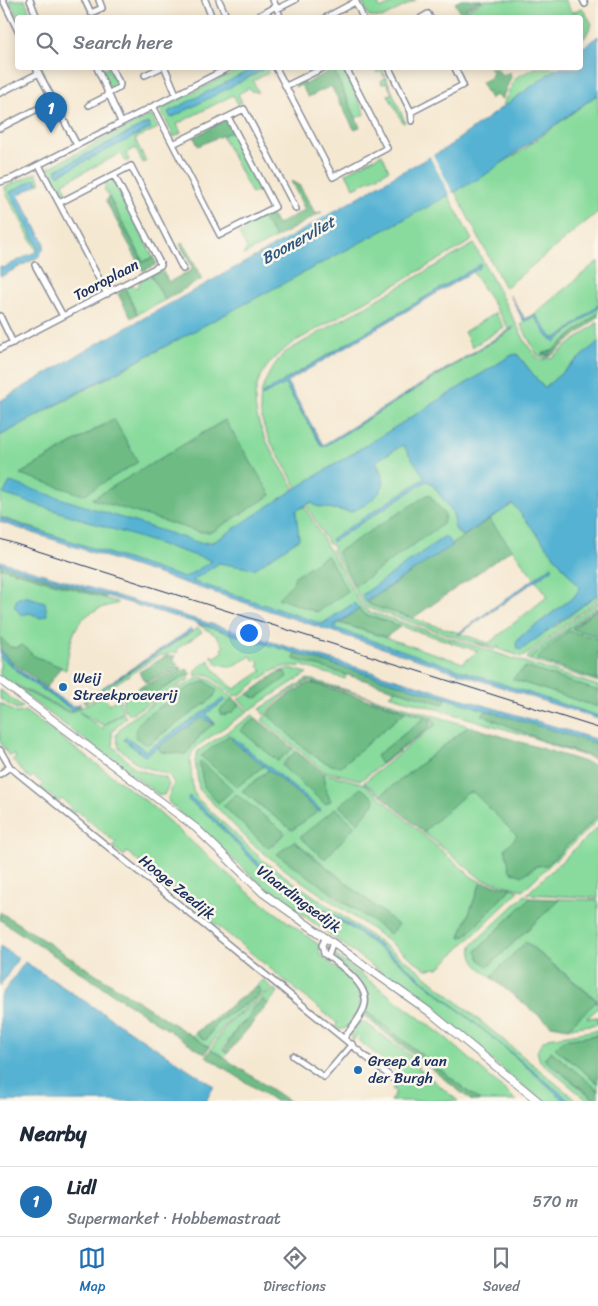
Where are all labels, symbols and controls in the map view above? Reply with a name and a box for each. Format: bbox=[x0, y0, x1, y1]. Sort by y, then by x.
search box bbox=[15, 15, 583, 70]
text: Search here bbox=[73, 26, 173, 59]
icon: search bbox=[33, 29, 61, 57]
pin: 1 bbox=[35, 92, 67, 133]
water label: Boonervliet bbox=[256, 207, 342, 272]
street label: Tooroplaan bbox=[68, 252, 144, 308]
your location bbox=[236, 620, 262, 646]
place label: Weij Streekproeverij bbox=[73, 665, 178, 708]
marker: Weij Streekproeverij bbox=[57, 681, 69, 693]
street label: Hooge Zeedijk bbox=[133, 848, 222, 927]
street label: Vlaardingsedijk bbox=[251, 858, 347, 940]
place label: Greep & van der Burgh bbox=[368, 1048, 447, 1091]
marker: Greep & van der Burgh bbox=[352, 1064, 364, 1076]
text: Nearby bbox=[20, 1115, 86, 1153]
text: Lidl bbox=[67, 1171, 96, 1204]
text: 1 bbox=[33, 1187, 39, 1216]
text: 570 m bbox=[533, 1187, 578, 1216]
text: Supermarket · Hobbemastraat bbox=[67, 1204, 281, 1233]
tab: Map bbox=[78, 1244, 106, 1299]
tab: Directions bbox=[263, 1244, 326, 1299]
tab: Saved bbox=[483, 1244, 520, 1299]

